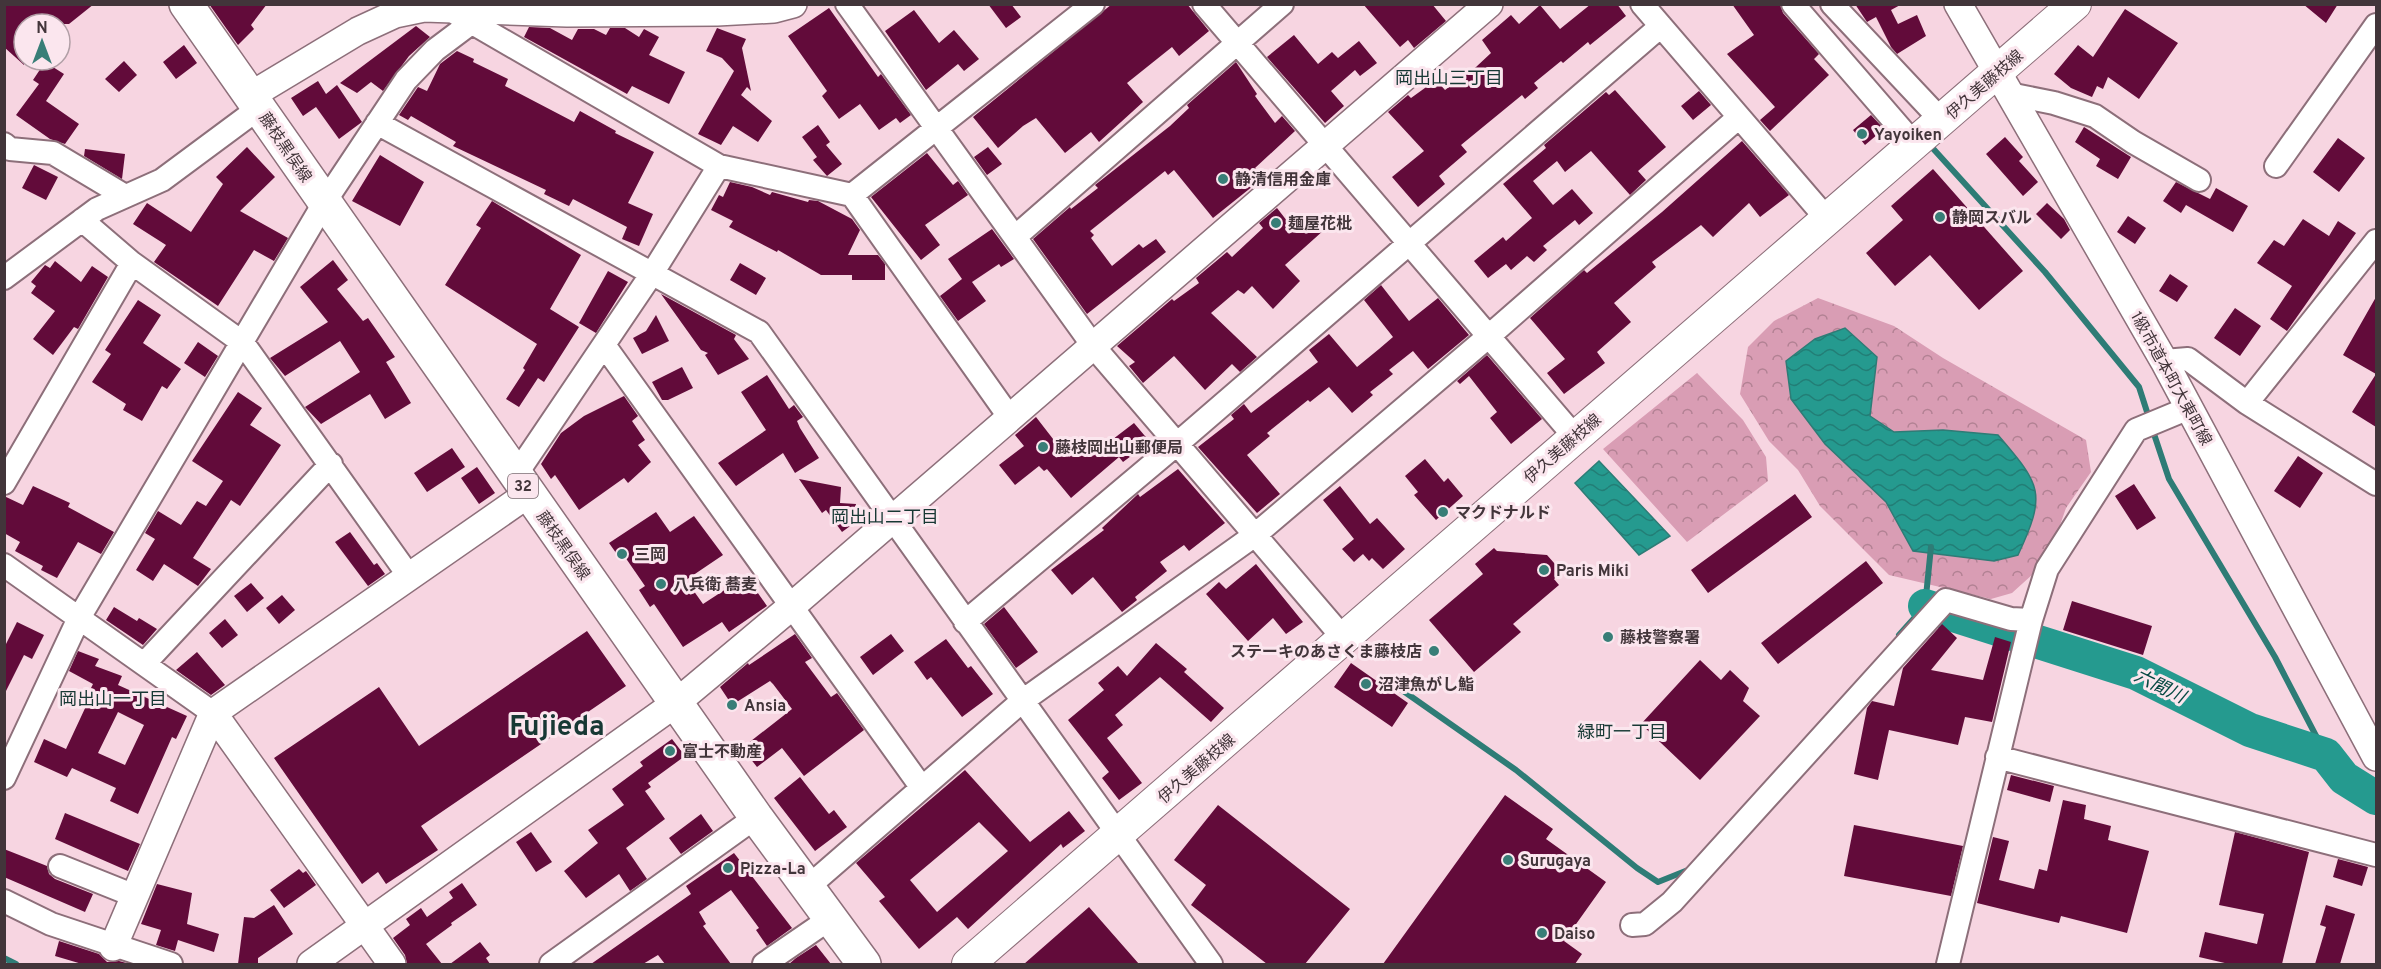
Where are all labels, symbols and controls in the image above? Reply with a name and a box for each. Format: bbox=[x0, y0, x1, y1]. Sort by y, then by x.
north arrow bbox=[12, 12, 72, 72]
text: N bbox=[36, 19, 48, 39]
street label: 伊久美藤枝線 bbox=[1943, 46, 2028, 125]
district label: 岡出山三丁目 bbox=[1395, 68, 1503, 91]
street label: 藤枝黒俣線 bbox=[254, 109, 315, 187]
place label: Yayoiken bbox=[1874, 126, 1942, 146]
marker: Yayoiken bbox=[1855, 127, 1869, 141]
place label: 静清信用金庫 bbox=[1235, 171, 1331, 191]
marker: 静清信用金庫 bbox=[1216, 172, 1230, 186]
place label: 静岡スバル bbox=[1952, 209, 2032, 229]
marker: 静岡スバル bbox=[1933, 210, 1947, 224]
place label: 麺屋花枇 bbox=[1288, 214, 1352, 235]
marker: 麺屋花枇 bbox=[1269, 216, 1283, 230]
street label: 1級市道本町大東町線 bbox=[2125, 309, 2215, 449]
street label: 伊久美藤枝線 bbox=[1521, 410, 1606, 489]
place label: 藤枝岡出山郵便局 bbox=[1055, 439, 1183, 459]
marker: 藤枝岡出山郵便局 bbox=[1036, 440, 1050, 454]
road number: 32 bbox=[508, 474, 538, 498]
place label: マクドナルド bbox=[1455, 504, 1551, 524]
marker: マクドナルド bbox=[1436, 505, 1450, 519]
district label: 岡出山二丁目 bbox=[831, 507, 939, 530]
street label: 藤枝黒俣線 bbox=[531, 508, 594, 585]
place label: 三岡 bbox=[634, 546, 666, 566]
marker: 三岡 bbox=[615, 547, 629, 561]
place label: Paris Miki bbox=[1556, 562, 1629, 582]
marker: Paris Miki bbox=[1537, 563, 1551, 577]
place label: 八兵衛 蕎麦 bbox=[673, 576, 757, 596]
marker: 八兵衛 蕎麦 bbox=[654, 577, 668, 591]
place label: 藤枝警察署 bbox=[1620, 629, 1700, 649]
marker: 藤枝警察署 bbox=[1601, 630, 1615, 644]
place label: ステーキのあさくま藤枝店 bbox=[1230, 643, 1422, 663]
marker: ステーキのあさくま藤枝店 bbox=[1427, 644, 1441, 658]
water label: 六間川 bbox=[2130, 665, 2190, 710]
place label: 沼津魚がし鮨 bbox=[1378, 675, 1474, 696]
marker: 沼津魚がし鮨 bbox=[1359, 677, 1373, 691]
district label: 岡出山一丁目 bbox=[59, 689, 167, 712]
place label: Ansia bbox=[744, 697, 786, 717]
marker: Ansia bbox=[725, 698, 739, 712]
district label: Fujieda bbox=[509, 710, 605, 746]
district label: 緑町一丁目 bbox=[1577, 722, 1667, 745]
street label: 伊久美藤枝線 bbox=[1155, 730, 1240, 809]
place label: 富士不動産 bbox=[682, 743, 762, 763]
marker: 富士不動産 bbox=[663, 744, 677, 758]
place label: Surugaya bbox=[1520, 852, 1591, 872]
marker: Surugaya bbox=[1501, 853, 1515, 867]
place label: Pizza-La bbox=[740, 860, 806, 880]
marker: Pizza-La bbox=[721, 861, 735, 875]
place label: Daiso bbox=[1554, 925, 1595, 945]
marker: Daiso bbox=[1535, 926, 1549, 940]

